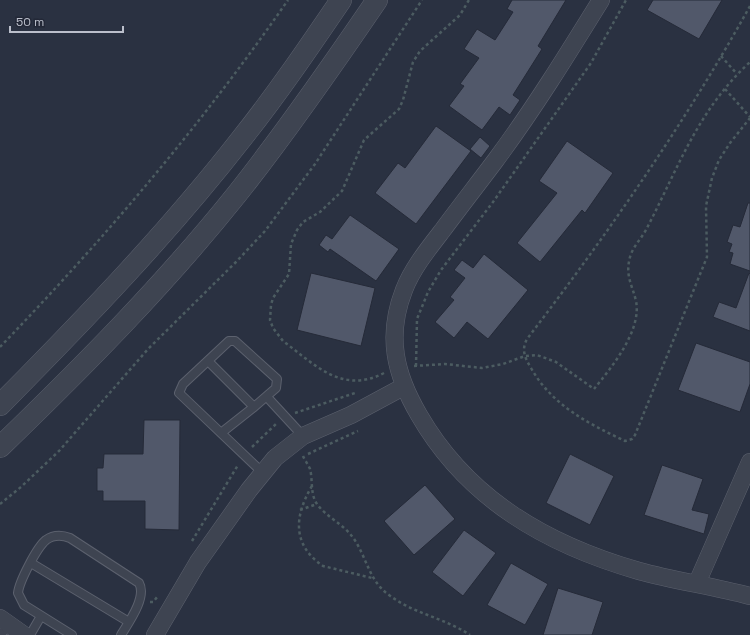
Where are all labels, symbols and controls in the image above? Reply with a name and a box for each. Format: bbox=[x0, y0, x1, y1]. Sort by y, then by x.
scale bar bbox=[10, 8, 123, 34]
text: 50 m bbox=[16, 14, 44, 30]

